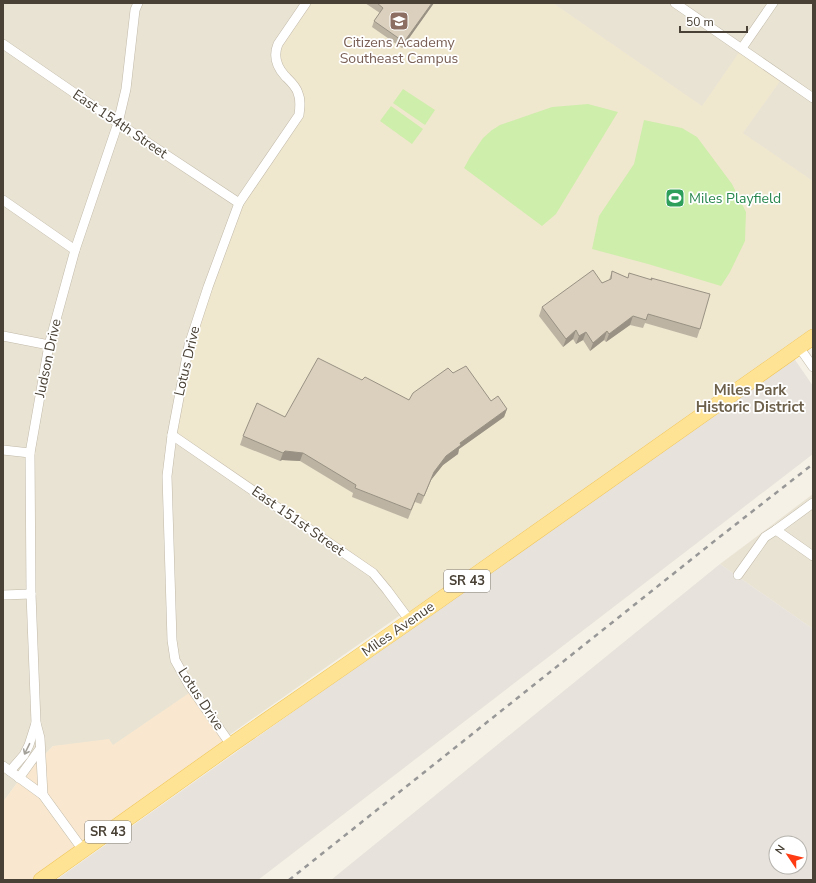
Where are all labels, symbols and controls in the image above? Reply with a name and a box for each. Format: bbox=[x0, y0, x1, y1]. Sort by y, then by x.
scale bar bbox=[680, 8, 747, 34]
school or university icon: Citizens Academy Southeast Campus bbox=[388, 10, 410, 32]
text: 50 m bbox=[686, 14, 714, 30]
place label: Citizens Academy Southeast Campus bbox=[340, 33, 458, 68]
street label: East 154th Street bbox=[69, 85, 171, 163]
sports icon: Miles Playfield bbox=[664, 187, 686, 209]
place label: Miles Playfield bbox=[689, 189, 781, 208]
street label: Judson Drive bbox=[30, 317, 66, 400]
street label: Lotus Drive bbox=[170, 324, 204, 398]
district label: Miles Park Historic District bbox=[696, 380, 805, 417]
street label: East 151st Street bbox=[248, 482, 348, 560]
road number: SR 43 bbox=[444, 570, 490, 592]
street label: Miles Avenue bbox=[358, 597, 438, 661]
street label: Lotus Drive bbox=[174, 664, 228, 734]
one-way arrow bbox=[23, 743, 30, 755]
road number: SR 43 bbox=[85, 821, 131, 843]
north arrow bbox=[768, 835, 808, 875]
text: N bbox=[772, 842, 789, 857]

